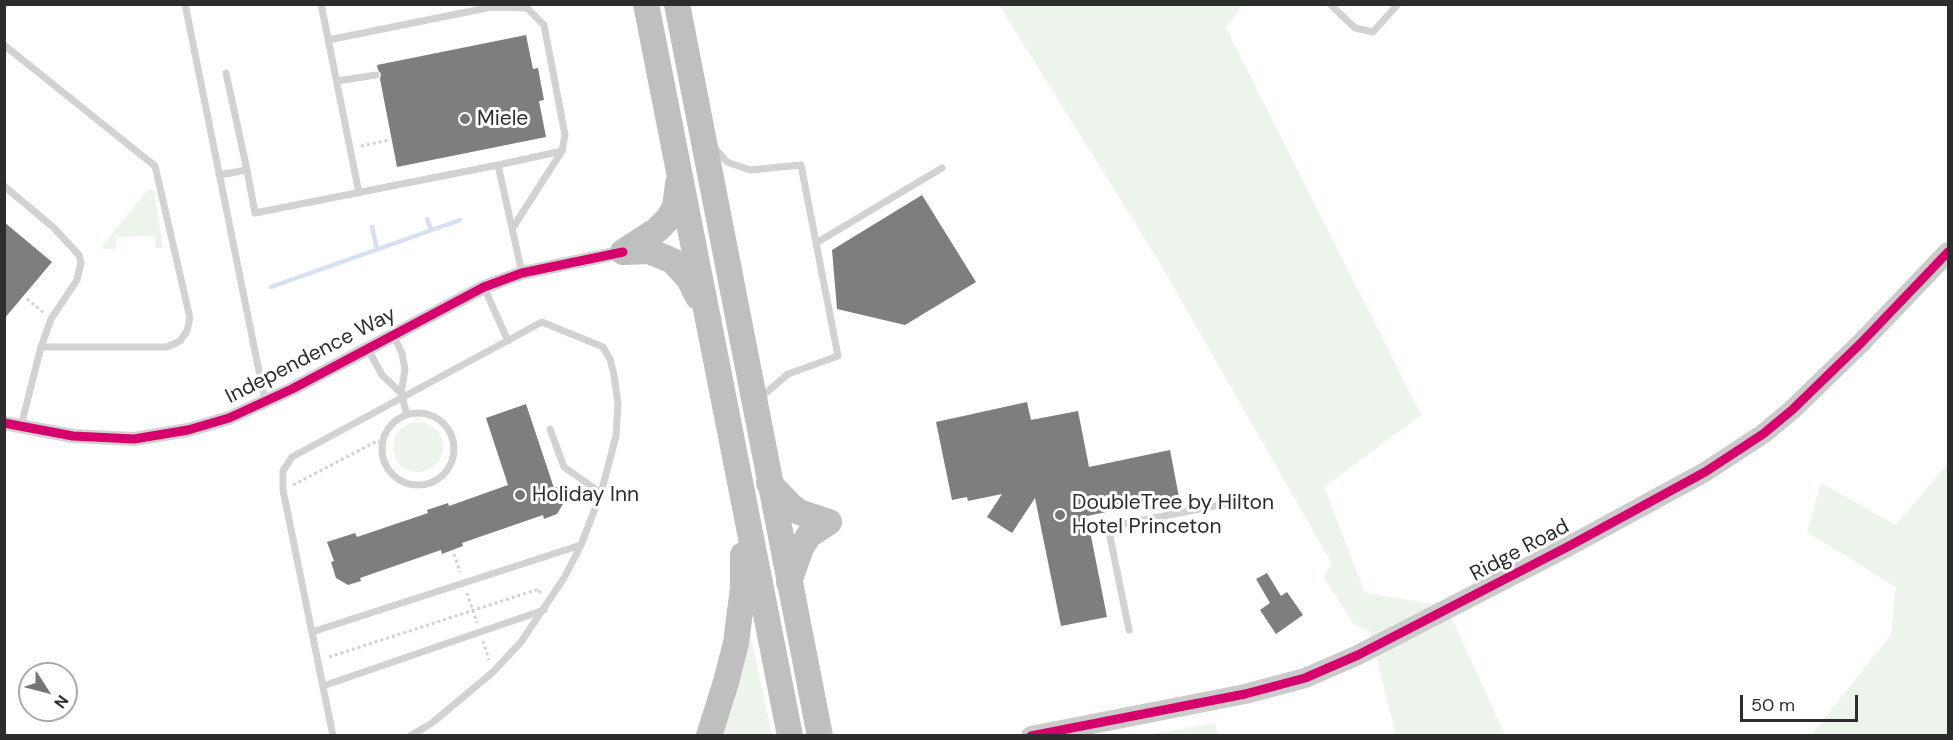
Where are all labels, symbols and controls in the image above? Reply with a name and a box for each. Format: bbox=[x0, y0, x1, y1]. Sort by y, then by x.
place label: Miele bbox=[477, 106, 528, 132]
marker: Miele bbox=[458, 112, 472, 126]
street label: Independence Way bbox=[222, 302, 400, 410]
place label: Holiday Inn bbox=[532, 482, 639, 508]
marker: Holiday Inn bbox=[513, 488, 527, 502]
place label: DoubleTree by Hilton Hotel Princeton bbox=[1072, 490, 1274, 540]
marker: DoubleTree by Hilton Hotel Princeton bbox=[1053, 508, 1067, 522]
street label: Ridge Road bbox=[1466, 514, 1574, 588]
north arrow bbox=[18, 662, 78, 722]
scale bar bbox=[1743, 683, 1862, 721]
text: N bbox=[49, 691, 73, 713]
text: 50 m bbox=[1751, 693, 1795, 717]

